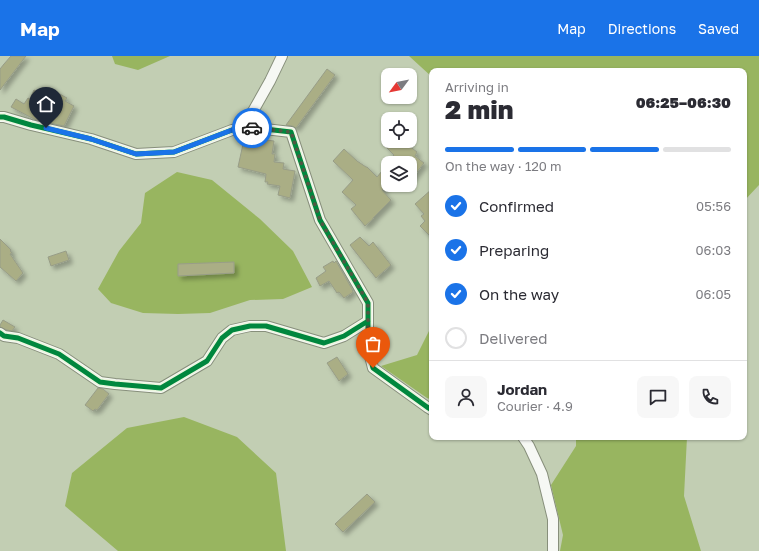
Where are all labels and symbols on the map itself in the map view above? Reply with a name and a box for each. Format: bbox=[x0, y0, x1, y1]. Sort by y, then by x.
north arrow bbox=[381, 68, 417, 104]
pin bbox=[29, 87, 63, 128]
courier bbox=[232, 108, 272, 148]
pin bbox=[356, 327, 390, 368]

